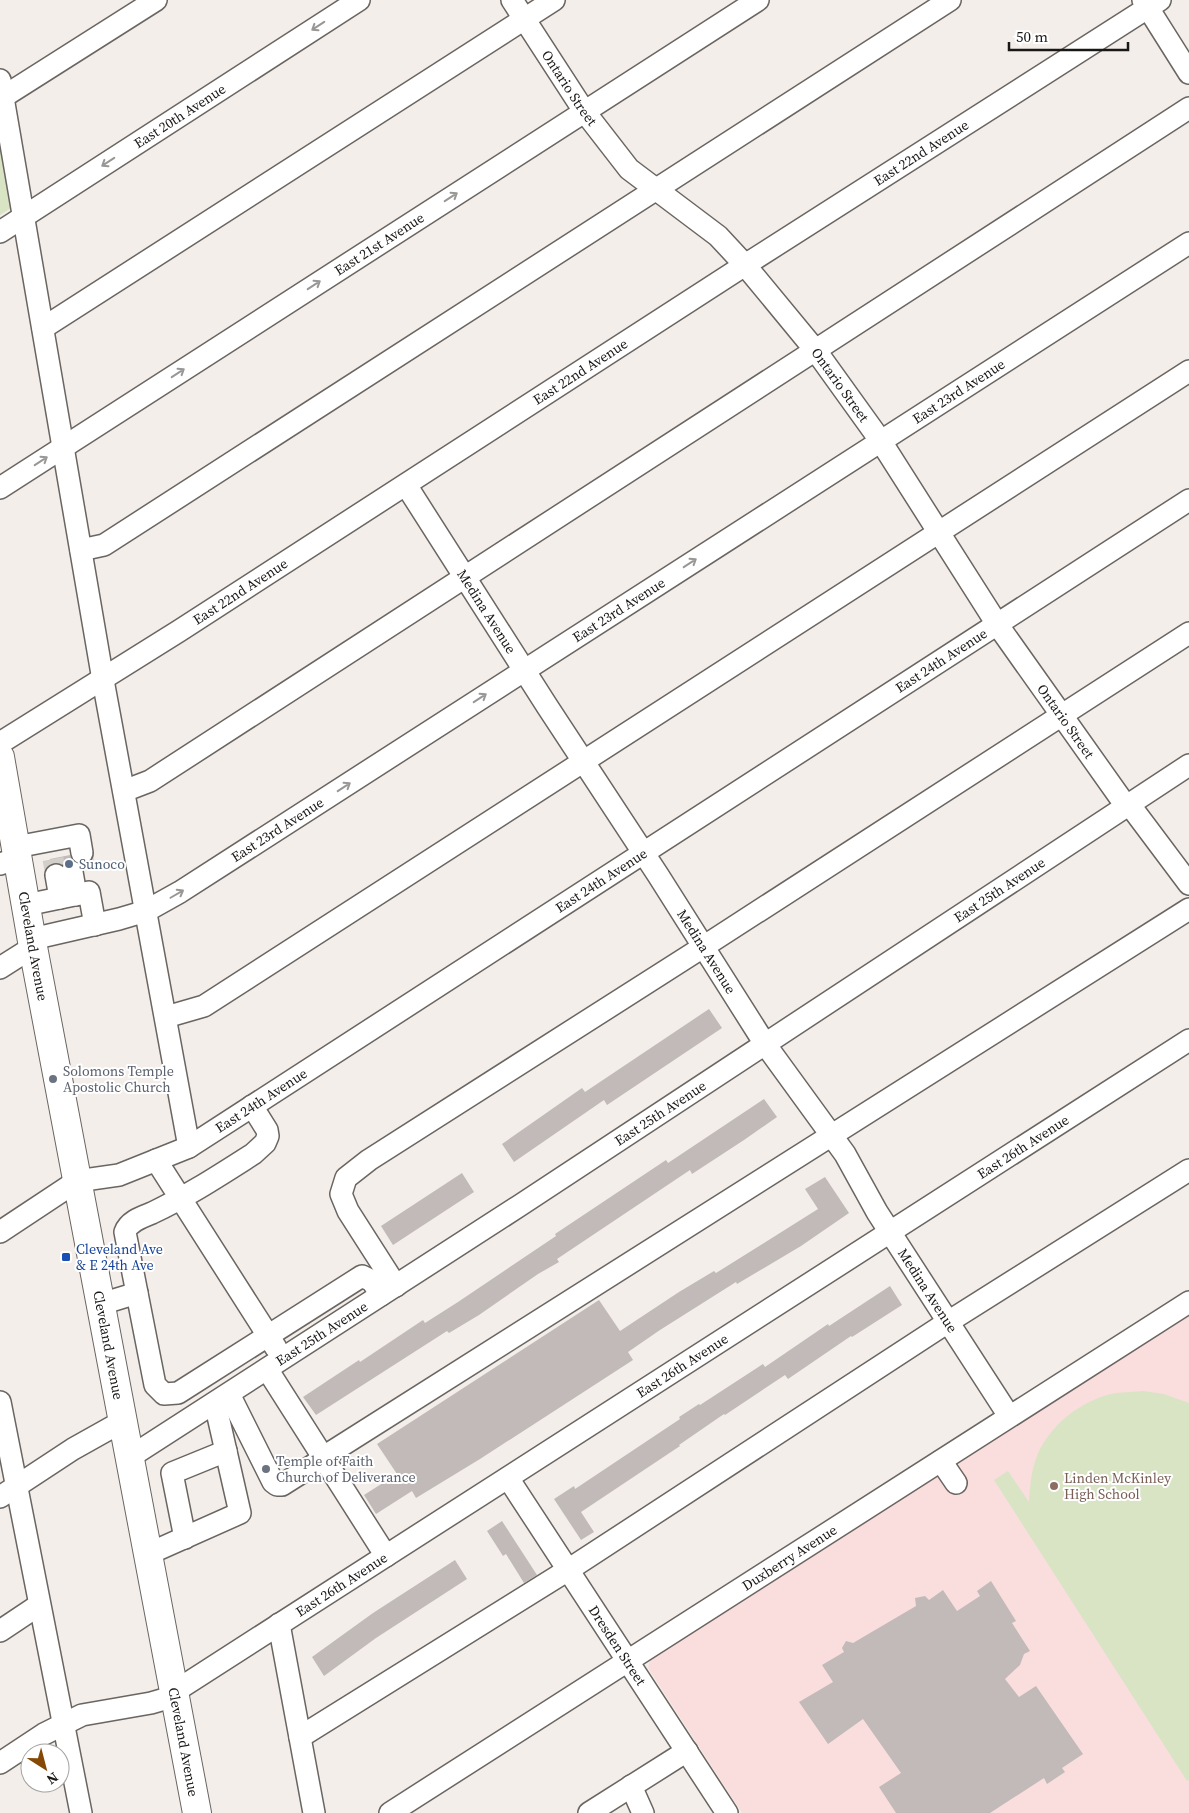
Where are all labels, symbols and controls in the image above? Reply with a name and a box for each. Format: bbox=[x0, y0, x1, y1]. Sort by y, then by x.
scale bar bbox=[1009, 20, 1128, 52]
one-way arrow bbox=[312, 22, 326, 32]
text: 50 m bbox=[1016, 26, 1048, 47]
street label: Ontario Street bbox=[537, 46, 602, 130]
street label: East 20th Avenue bbox=[130, 79, 230, 153]
street label: East 22nd Avenue bbox=[870, 115, 972, 190]
one-way arrow bbox=[102, 157, 116, 167]
one-way arrow bbox=[443, 192, 457, 202]
street label: East 21st Avenue bbox=[330, 207, 428, 280]
one-way arrow bbox=[307, 280, 321, 290]
street label: East 22nd Avenue bbox=[529, 333, 632, 410]
street label: Ontario Street bbox=[807, 344, 874, 427]
street label: East 23rd Avenue bbox=[908, 354, 1009, 428]
one-way arrow bbox=[170, 368, 184, 378]
one-way arrow bbox=[34, 456, 48, 467]
street label: East 22nd Avenue bbox=[189, 553, 291, 629]
one-way arrow bbox=[683, 558, 697, 568]
street label: Medina Avenue bbox=[452, 565, 521, 658]
street label: East 23rd Avenue bbox=[569, 573, 669, 647]
street label: East 24th Avenue bbox=[891, 623, 991, 697]
street label: Ontario Street bbox=[1032, 680, 1099, 763]
one-way arrow bbox=[473, 693, 487, 704]
one-way arrow bbox=[336, 782, 350, 792]
street label: East 23rd Avenue bbox=[227, 792, 327, 867]
street label: East 24th Avenue bbox=[551, 843, 651, 917]
street label: East 25th Avenue bbox=[950, 852, 1049, 927]
place label: Sunoco bbox=[79, 854, 125, 874]
marker: Sunoco bbox=[63, 858, 75, 870]
one-way arrow bbox=[170, 888, 184, 898]
street label: Cleveland Avenue bbox=[14, 890, 53, 1002]
street label: Medina Avenue bbox=[672, 905, 741, 998]
place label: Solomons Temple Apostolic Church bbox=[63, 1061, 174, 1097]
street label: East 24th Avenue bbox=[211, 1063, 311, 1137]
marker: Solomons Temple Apostolic Church bbox=[47, 1073, 59, 1085]
street label: East 25th Avenue bbox=[611, 1076, 710, 1150]
street label: East 26th Avenue bbox=[973, 1110, 1073, 1184]
place label: Cleveland Ave & E 24th Ave bbox=[76, 1239, 163, 1275]
street label: Medina Avenue bbox=[893, 1244, 962, 1336]
marker: Cleveland Ave & E 24th Ave bbox=[60, 1251, 72, 1263]
street label: Cleveland Avenue bbox=[88, 1289, 129, 1401]
street label: East 25th Avenue bbox=[272, 1296, 371, 1370]
street label: East 26th Avenue bbox=[632, 1329, 732, 1403]
place label: Temple of Faith Church of Deliverance bbox=[276, 1451, 416, 1487]
marker: Temple of Faith Church of Deliverance bbox=[260, 1463, 272, 1475]
place label: Linden McKinley High School bbox=[1064, 1468, 1172, 1504]
marker: Linden McKinley High School bbox=[1048, 1480, 1060, 1492]
street label: Duxberry Avenue bbox=[738, 1520, 841, 1595]
street label: East 26th Avenue bbox=[292, 1547, 391, 1621]
street label: Dresden Street bbox=[584, 1601, 651, 1690]
street label: Cleveland Avenue bbox=[163, 1686, 204, 1798]
north arrow bbox=[20, 1743, 70, 1793]
text: N bbox=[43, 1767, 63, 1790]

